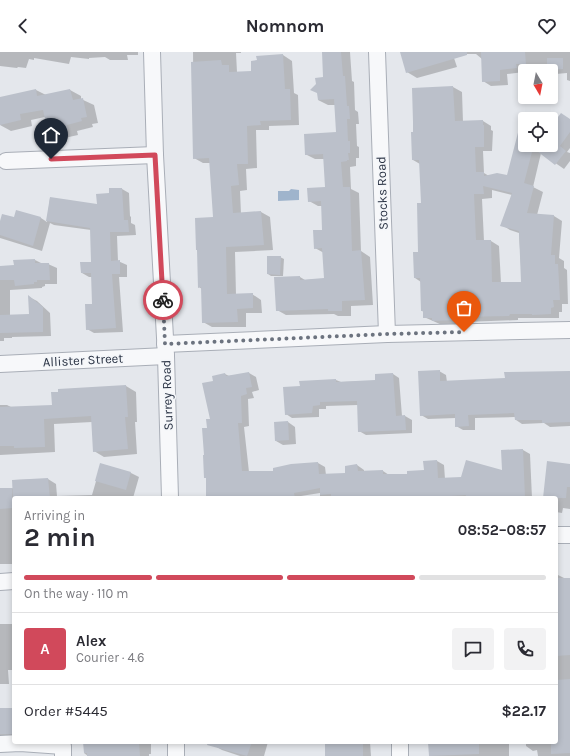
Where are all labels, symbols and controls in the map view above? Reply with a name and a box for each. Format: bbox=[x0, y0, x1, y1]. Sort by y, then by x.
icon: back bbox=[12, 15, 34, 37]
text: Nomnom bbox=[246, 15, 324, 37]
icon: heart bbox=[536, 15, 558, 37]
north arrow bbox=[518, 64, 558, 104]
map controls bbox=[518, 64, 558, 152]
button: locate bbox=[518, 112, 558, 152]
pin bbox=[34, 118, 68, 159]
icon: home bbox=[40, 124, 62, 146]
street label: Stocks Road bbox=[373, 156, 391, 230]
courier bbox=[143, 280, 183, 320]
icon: bike bbox=[152, 289, 174, 311]
pin bbox=[447, 291, 481, 332]
icon: bag bbox=[453, 297, 475, 319]
street label: Allister Street bbox=[42, 350, 124, 370]
street label: Surrey Road bbox=[158, 359, 176, 431]
text: Arriving in bbox=[24, 508, 85, 523]
text: 08:52–08:57 bbox=[458, 521, 546, 539]
text: 2 min bbox=[24, 522, 96, 553]
text: On the way · 110 m bbox=[24, 586, 129, 601]
button: chat bbox=[452, 628, 494, 670]
button: phone bbox=[504, 628, 546, 670]
text: Alex bbox=[76, 632, 106, 650]
text: A bbox=[40, 640, 50, 658]
text: Courier · 4.6 bbox=[76, 650, 144, 665]
text: Order #5445 bbox=[24, 702, 108, 720]
text: $22.17 bbox=[501, 702, 546, 720]

